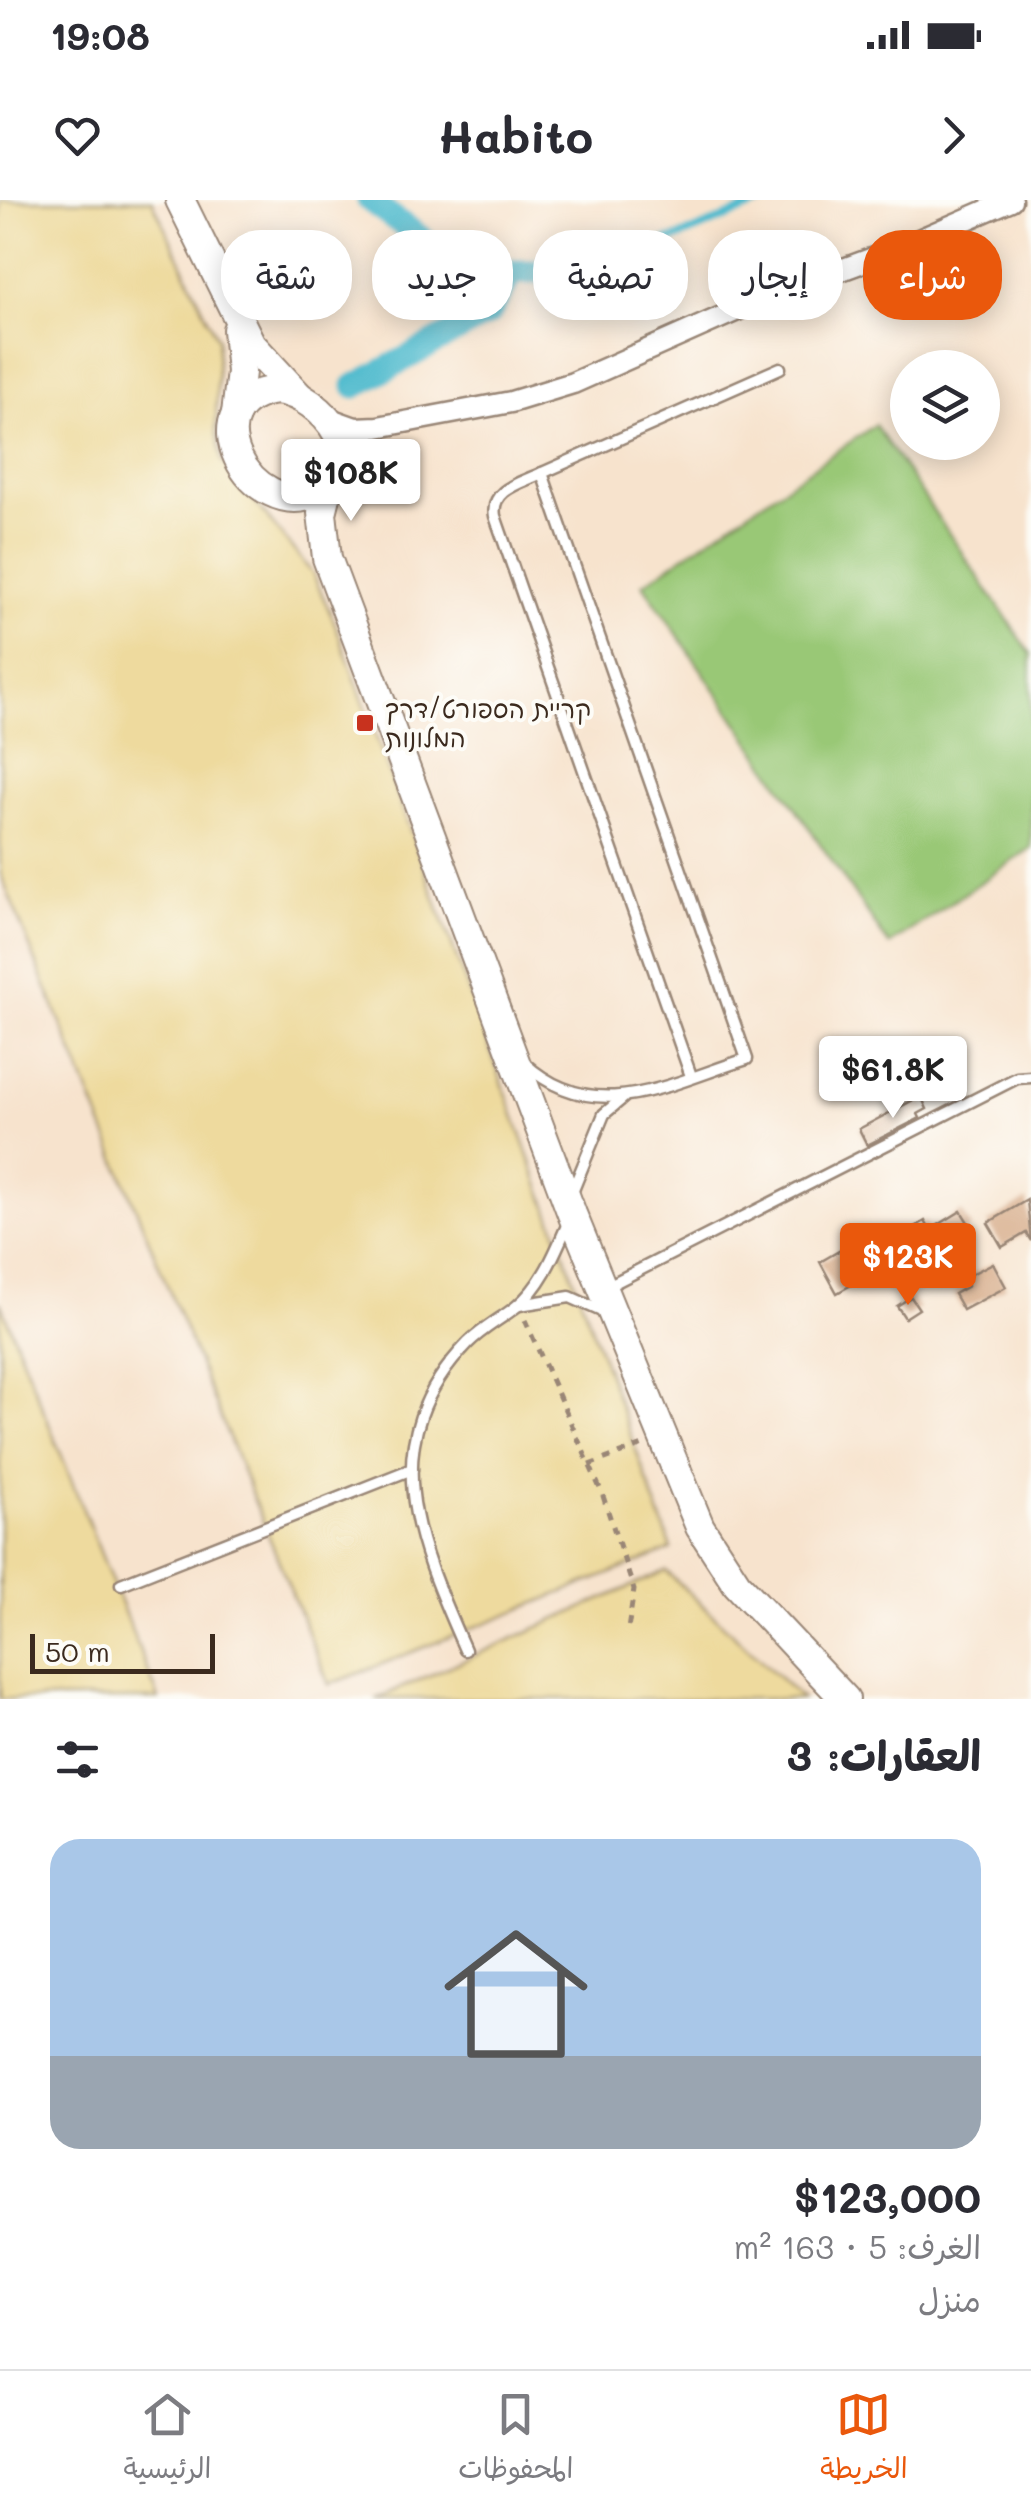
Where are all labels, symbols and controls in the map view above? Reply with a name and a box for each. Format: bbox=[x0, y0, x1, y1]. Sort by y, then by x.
text: 19:08 bbox=[50, 10, 150, 60]
text: Habito bbox=[438, 106, 593, 164]
icon: heart bbox=[50, 108, 105, 163]
icon: forward bbox=[926, 108, 981, 163]
chip: شقة bbox=[221, 230, 352, 320]
chip: جديد bbox=[372, 230, 513, 320]
chip: تصفية bbox=[533, 230, 688, 320]
chip: إيجار bbox=[708, 230, 843, 320]
chip: شراء bbox=[863, 230, 1002, 320]
map controls bbox=[890, 350, 1000, 460]
button: layers bbox=[890, 350, 1000, 460]
pin: $108K bbox=[281, 439, 421, 524]
text: $108K bbox=[303, 450, 399, 492]
place label: קריית הספורט/דרך המלונות bbox=[385, 692, 591, 753]
marker: קריית הספורט/דרך המלונות bbox=[354, 712, 376, 734]
pin: $61.8K bbox=[812, 1036, 974, 1121]
text: $61.8K bbox=[841, 1047, 945, 1089]
pin: $123K bbox=[838, 1223, 978, 1308]
text: $123K bbox=[862, 1234, 954, 1276]
scale bar bbox=[30, 1629, 215, 1674]
text: 50 m bbox=[45, 1633, 110, 1669]
text: العقارات: 3 bbox=[787, 1727, 981, 1782]
icon: filters bbox=[50, 1732, 105, 1787]
icon: home bbox=[426, 1904, 606, 2084]
text: $123,000 bbox=[794, 2169, 981, 2224]
text: الغرف: 5 · 163 m² bbox=[734, 2225, 981, 2267]
text: منزل bbox=[918, 2278, 981, 2320]
tab: الرئيسية bbox=[123, 2387, 211, 2493]
tab: المحفوظات bbox=[458, 2387, 573, 2493]
tab: الخريطة bbox=[820, 2387, 908, 2493]

